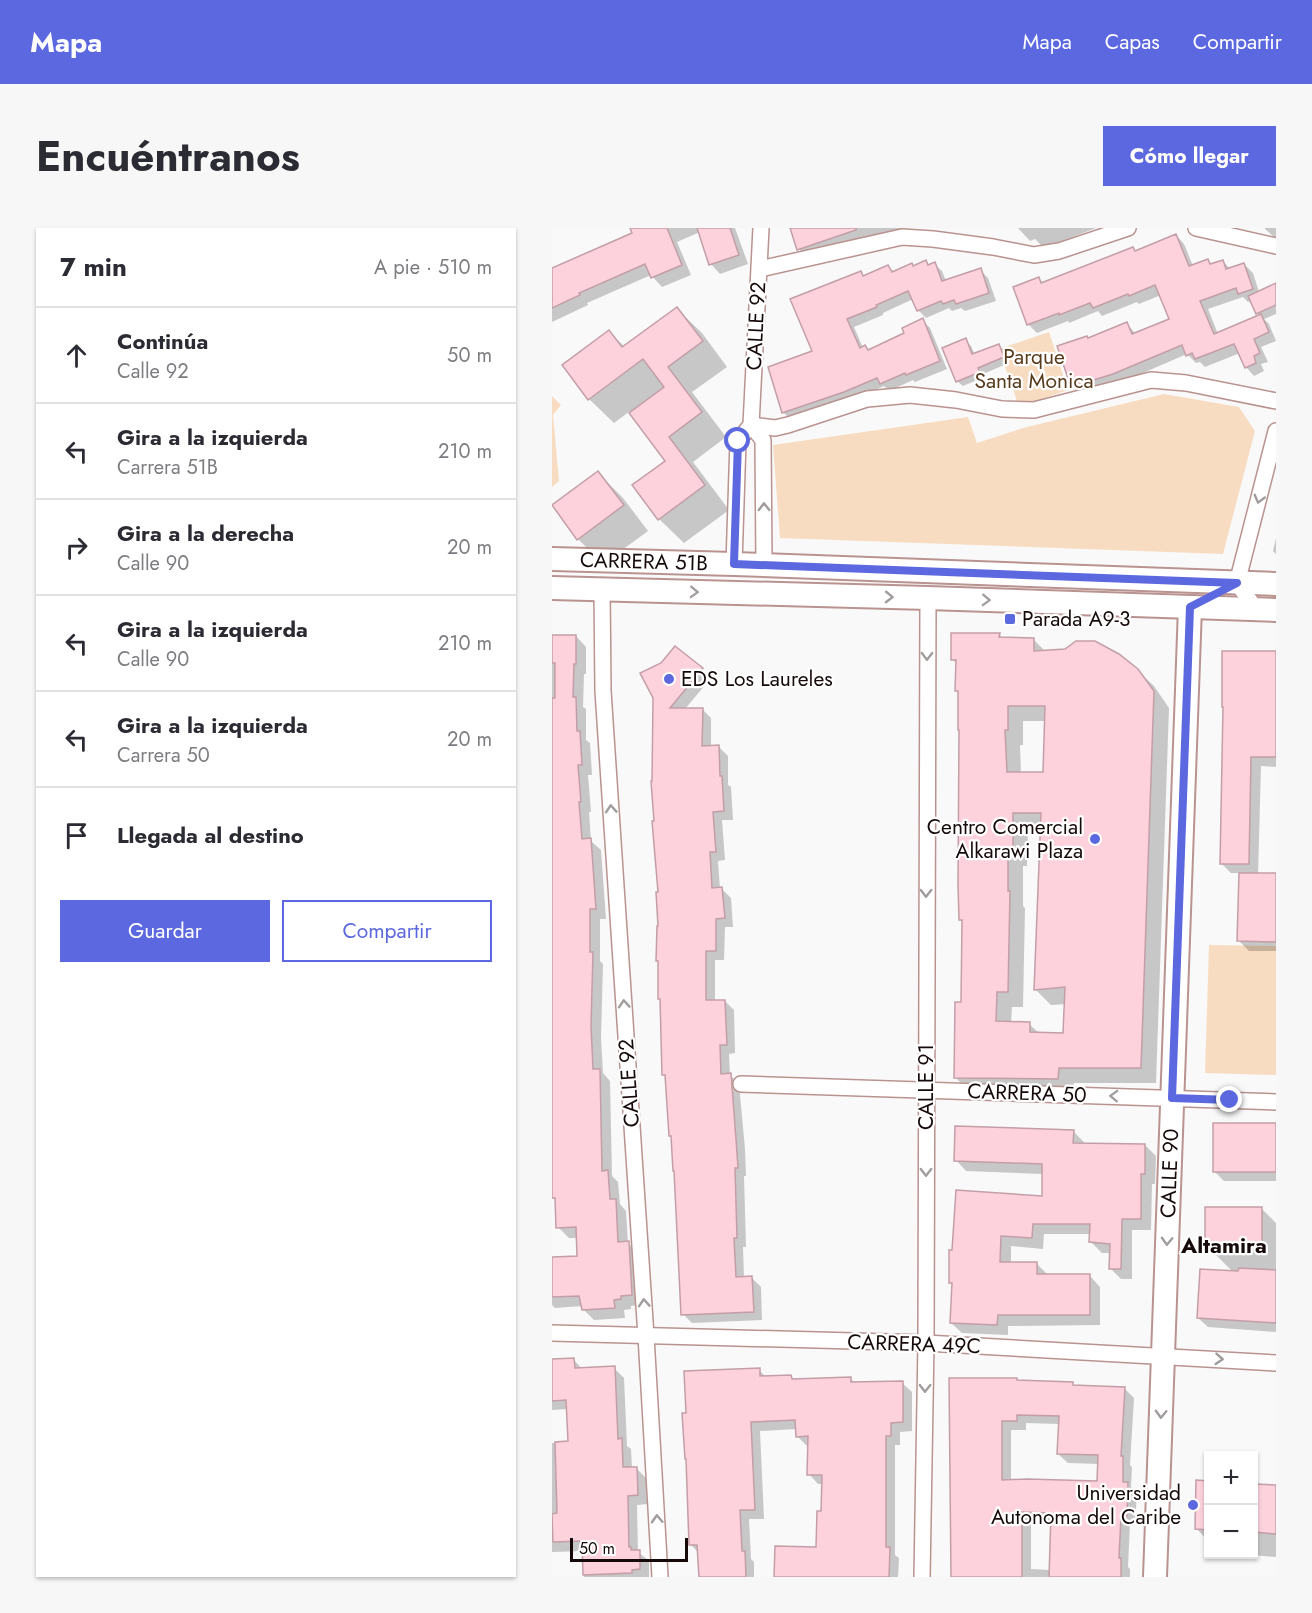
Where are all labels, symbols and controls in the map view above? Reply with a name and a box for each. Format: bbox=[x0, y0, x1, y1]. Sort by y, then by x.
text: Mapa bbox=[30, 22, 102, 63]
text: Mapa bbox=[1023, 27, 1072, 57]
text: Capas bbox=[1105, 27, 1160, 57]
text: Compartir bbox=[1193, 27, 1282, 57]
text: Encuéntranos bbox=[36, 126, 300, 187]
button: Cómo llegar bbox=[1103, 126, 1276, 186]
text: 7 min bbox=[60, 248, 127, 286]
text: A pie · 510 m bbox=[374, 253, 492, 282]
street label: CALLE 92 bbox=[739, 281, 773, 371]
text: Continúa bbox=[117, 325, 208, 357]
icon: ahead bbox=[60, 339, 93, 372]
text: 50 m bbox=[447, 341, 492, 370]
park label: Parque Santa Monica bbox=[974, 342, 1094, 396]
text: Calle 92 bbox=[117, 357, 189, 386]
text: Gira a la izquierda bbox=[117, 421, 308, 453]
route start bbox=[724, 427, 750, 453]
icon: left bbox=[60, 435, 93, 468]
text: 210 m bbox=[438, 437, 492, 466]
text: Carrera 51B bbox=[117, 453, 218, 482]
one-way arrow bbox=[1254, 493, 1266, 504]
one-way arrow bbox=[758, 502, 770, 511]
text: Gira a la derecha bbox=[117, 517, 294, 549]
icon: right bbox=[60, 531, 93, 564]
text: 20 m bbox=[447, 533, 492, 562]
street label: CARRERA 51B bbox=[580, 545, 708, 578]
text: Calle 90 bbox=[117, 549, 189, 578]
one-way arrow bbox=[689, 586, 698, 598]
one-way arrow bbox=[884, 590, 893, 603]
one-way arrow bbox=[982, 593, 991, 606]
place label: Parada A9-3 bbox=[1022, 604, 1131, 634]
marker: Parada A9-3 bbox=[1003, 612, 1017, 626]
text: Gira a la izquierda bbox=[117, 613, 308, 645]
icon: left bbox=[60, 627, 93, 660]
text: 210 m bbox=[438, 629, 492, 658]
text: Calle 90 bbox=[117, 645, 189, 674]
one-way arrow bbox=[921, 652, 933, 661]
place label: EDS Los Laureles bbox=[681, 664, 833, 694]
marker: EDS Los Laureles bbox=[662, 672, 676, 686]
text: Gira a la izquierda bbox=[117, 709, 308, 741]
icon: left bbox=[60, 723, 93, 756]
text: 20 m bbox=[447, 725, 492, 754]
text: Carrera 50 bbox=[117, 741, 210, 770]
one-way arrow bbox=[605, 805, 618, 814]
place label: Centro Comercial Alkarawi Plaza bbox=[927, 812, 1083, 866]
icon: arrive bbox=[60, 819, 93, 852]
text: Llegada al destino bbox=[117, 819, 304, 851]
marker: Centro Comercial Alkarawi Plaza bbox=[1088, 832, 1102, 846]
one-way arrow bbox=[920, 889, 932, 898]
button: Guardar bbox=[60, 900, 270, 962]
button: Compartir bbox=[282, 900, 492, 962]
one-way arrow bbox=[618, 999, 631, 1008]
street label: CALLE 92 bbox=[611, 1038, 647, 1128]
street label: CALLE 91 bbox=[911, 1044, 941, 1130]
street label: CARRERA 50 bbox=[967, 1076, 1087, 1110]
route end bbox=[1216, 1086, 1242, 1112]
one-way arrow bbox=[1109, 1090, 1118, 1103]
street label: CALLE 90 bbox=[1153, 1128, 1186, 1219]
one-way arrow bbox=[920, 1168, 932, 1177]
district label: Altamira bbox=[1180, 1229, 1267, 1261]
one-way arrow bbox=[1161, 1236, 1173, 1245]
one-way arrow bbox=[638, 1298, 651, 1307]
street label: CARRERA 49C bbox=[847, 1327, 981, 1361]
one-way arrow bbox=[1215, 1353, 1224, 1366]
one-way arrow bbox=[919, 1384, 931, 1393]
one-way arrow bbox=[1154, 1410, 1167, 1419]
map controls bbox=[1204, 1451, 1258, 1559]
button: + bbox=[1204, 1451, 1258, 1505]
place label: Universidad Autonoma del Caribe bbox=[991, 1478, 1181, 1532]
marker: Universidad Autonoma del Caribe bbox=[1186, 1498, 1200, 1512]
button: − bbox=[1204, 1505, 1258, 1559]
one-way arrow bbox=[650, 1514, 663, 1523]
scale bar bbox=[570, 1535, 688, 1562]
text: 50 m bbox=[579, 1537, 615, 1560]

